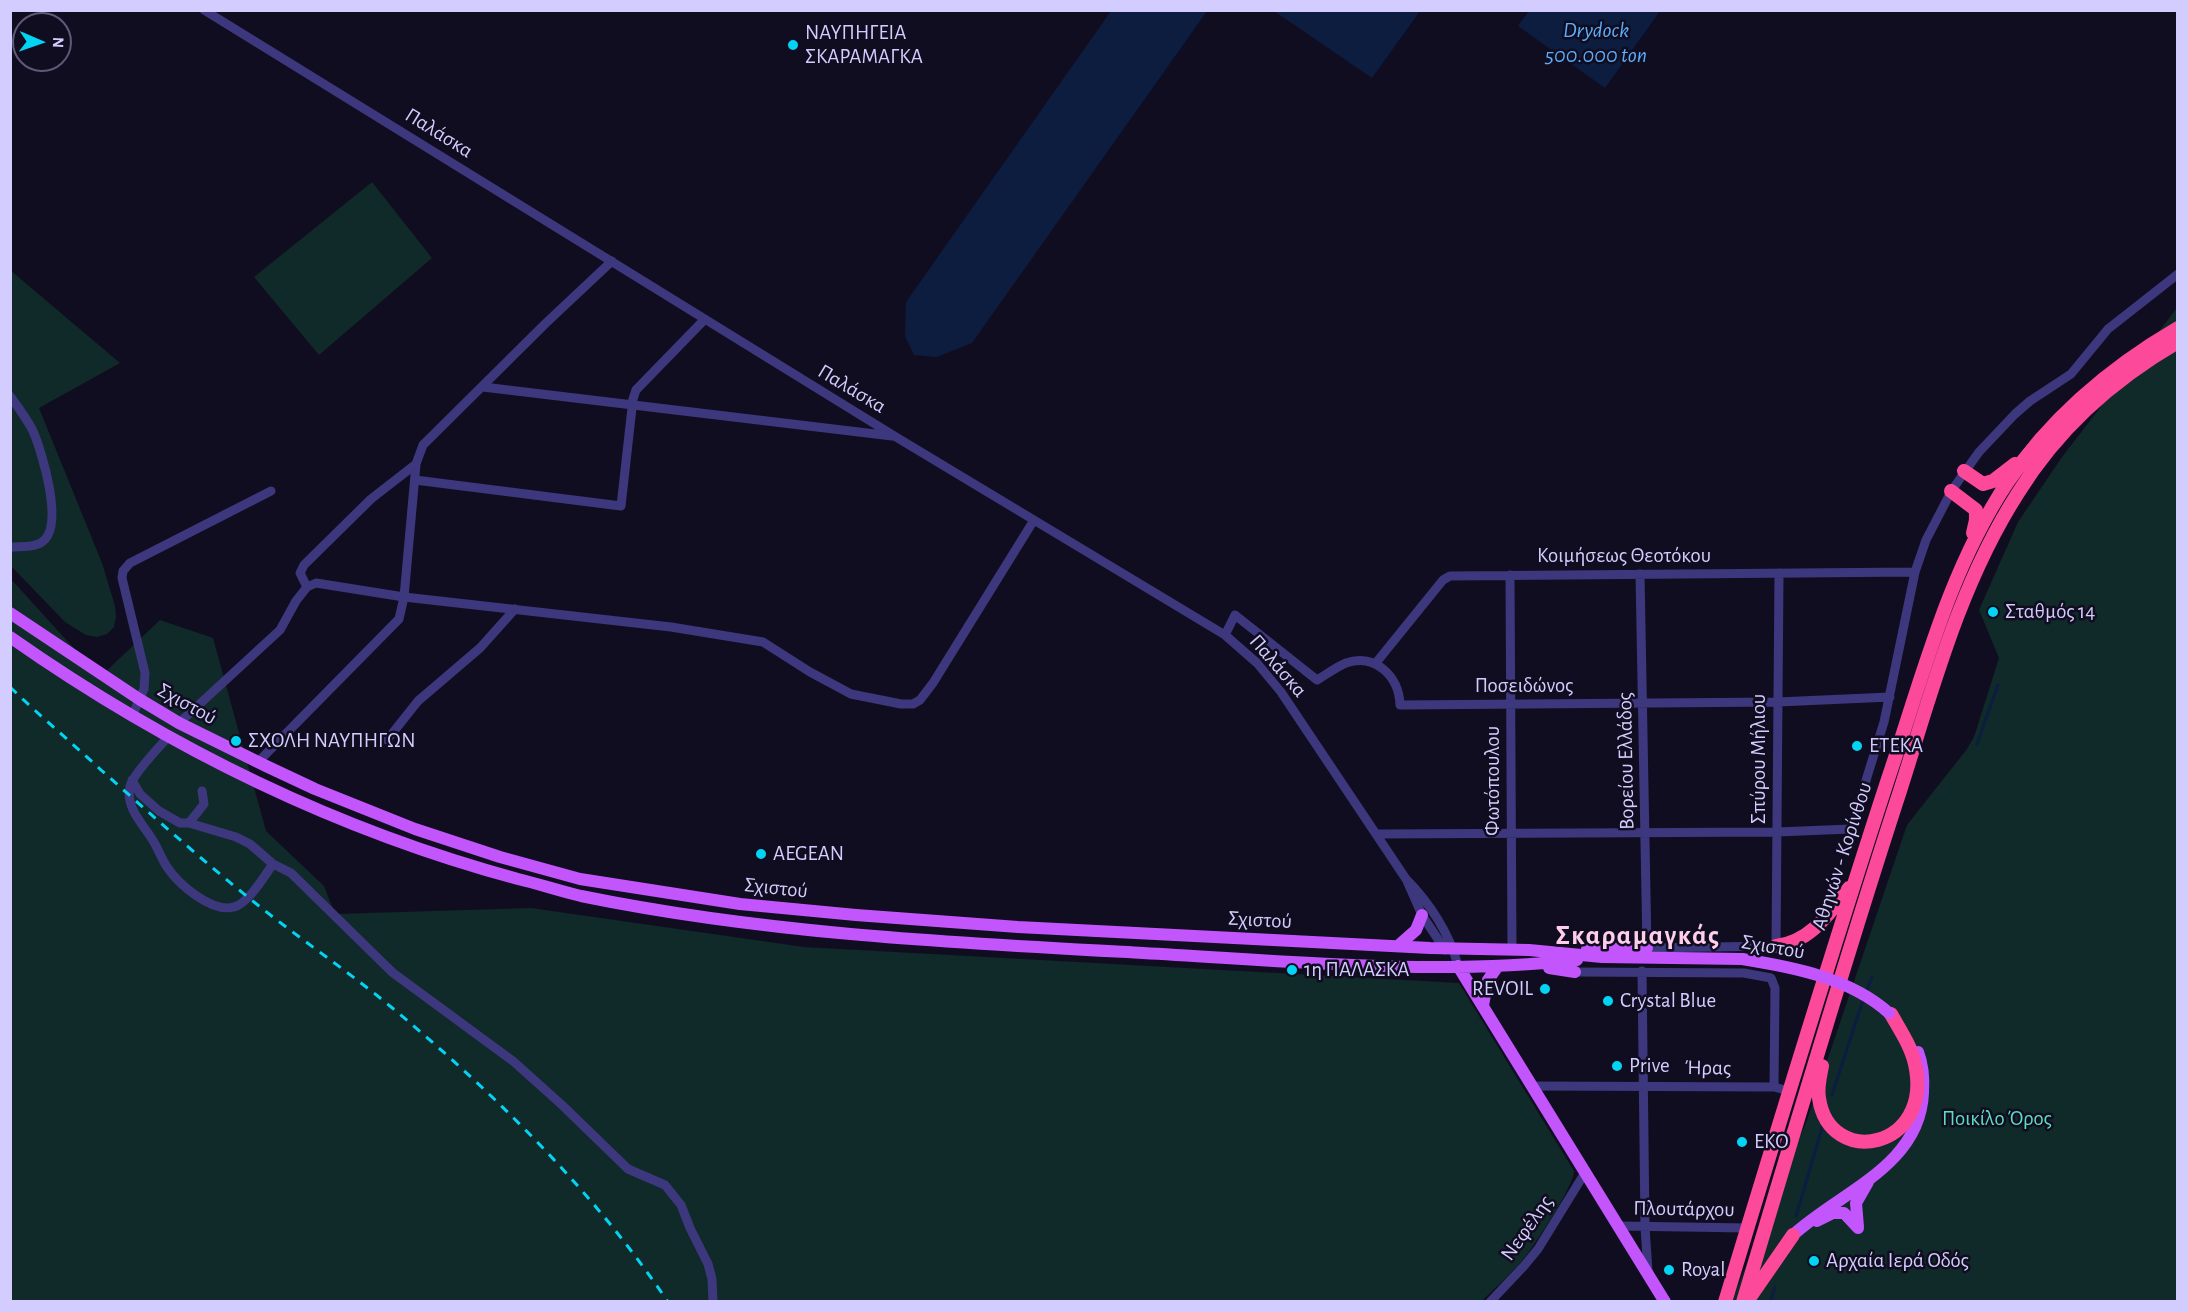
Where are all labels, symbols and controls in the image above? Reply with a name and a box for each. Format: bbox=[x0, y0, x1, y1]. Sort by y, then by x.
north arrow bbox=[12, 12, 72, 72]
water label: Drydock 500.000 ton bbox=[1545, 17, 1647, 68]
place label: ΝΑΥΠΗΓΕΙΑ ΣΚΑΡΑΜΑΓΚΑ bbox=[805, 20, 923, 70]
text: N bbox=[50, 37, 66, 48]
marker: ΝΑΥΠΗΓΕΙΑ ΣΚΑΡΑΜΑΓΚΑ bbox=[786, 38, 800, 52]
street label: Παλάσκα bbox=[400, 102, 478, 164]
street label: Παλάσκα bbox=[813, 359, 891, 419]
street label: Κοιμήσεως Θεοτόκου bbox=[1537, 543, 1711, 569]
place label: Σταθμός 14 bbox=[2005, 599, 2095, 625]
marker: Σταθμός 14 bbox=[1986, 605, 2000, 619]
street label: Παλάσκα bbox=[1244, 629, 1312, 703]
street label: Ποσειδώνος bbox=[1475, 673, 1573, 699]
street label: Σχιστού bbox=[153, 678, 221, 730]
street label: Βορείου Ελλάδος bbox=[1612, 692, 1640, 830]
street label: Σπύρου Μήλιου bbox=[1746, 694, 1772, 824]
street label: Φωτόπουλου bbox=[1480, 726, 1506, 836]
place label: ΣΧΟΛΗ ΝΑΥΠΗΓΩΝ bbox=[248, 728, 416, 754]
place label: ETEKA bbox=[1869, 733, 1923, 759]
marker: ΣΧΟΛΗ ΝΑΥΠΗΓΩΝ bbox=[229, 734, 243, 748]
marker: ETEKA bbox=[1850, 739, 1864, 753]
street label: Αθηνών - Κορίνθου bbox=[1806, 779, 1878, 933]
place label: AEGEAN bbox=[773, 841, 844, 867]
marker: AEGEAN bbox=[754, 847, 768, 861]
street label: Σχιστού bbox=[743, 872, 809, 904]
street label: Σχιστού bbox=[1227, 906, 1293, 934]
district label: Σκαραμαγκάς bbox=[1556, 920, 1720, 952]
street label: Σχιστού bbox=[1739, 929, 1807, 965]
place label: 1η ΠΑΛΑΣΚΑ bbox=[1304, 957, 1409, 983]
marker: 1η ΠΑΛΑΣΚΑ bbox=[1285, 963, 1299, 977]
place label: REVOIL bbox=[1472, 976, 1533, 1002]
marker: REVOIL bbox=[1538, 982, 1552, 996]
place label: Crystal Blue bbox=[1620, 988, 1716, 1014]
marker: Crystal Blue bbox=[1601, 994, 1615, 1008]
place label: Prive bbox=[1629, 1053, 1670, 1079]
street label: Ήρας bbox=[1685, 1055, 1731, 1081]
marker: Prive bbox=[1610, 1059, 1624, 1073]
park label: Ποικίλο Όρος bbox=[1942, 1106, 2052, 1132]
place label: EKO bbox=[1754, 1129, 1788, 1155]
marker: EKO bbox=[1735, 1135, 1749, 1149]
street label: Νεφέλης bbox=[1495, 1190, 1559, 1266]
street label: Πλουτάρχου bbox=[1633, 1196, 1735, 1222]
place label: Αρχαία Ιερά Οδός bbox=[1826, 1248, 1969, 1274]
marker: Αρχαία Ιερά Οδός bbox=[1807, 1254, 1821, 1268]
place label: Royal bbox=[1681, 1257, 1725, 1283]
marker: Royal bbox=[1662, 1263, 1676, 1277]

